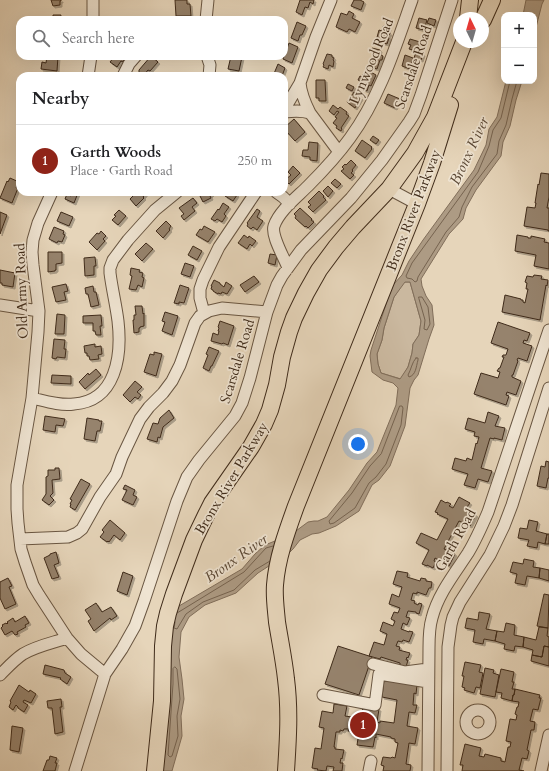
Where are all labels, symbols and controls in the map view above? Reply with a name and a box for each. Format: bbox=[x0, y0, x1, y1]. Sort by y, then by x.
north arrow bbox=[453, 12, 489, 48]
map controls bbox=[501, 12, 537, 84]
button: + bbox=[501, 12, 537, 48]
street label: Lynwood Road bbox=[345, 15, 398, 107]
search box bbox=[16, 16, 288, 60]
street label: Scarsdale Road bbox=[390, 22, 437, 111]
icon: search bbox=[30, 27, 52, 49]
text: Search here bbox=[62, 28, 135, 48]
button: − bbox=[501, 48, 537, 84]
text: Nearby bbox=[32, 87, 89, 110]
water label: Bronx River bbox=[445, 113, 494, 188]
text: Garth Woods bbox=[70, 142, 161, 162]
street label: Bronx River Parkway bbox=[382, 146, 446, 274]
text: 1 bbox=[42, 152, 48, 170]
text: 250 m bbox=[238, 152, 272, 170]
text: Place · Garth Road bbox=[70, 162, 173, 180]
street label: Old Army Road bbox=[10, 242, 33, 339]
street label: Scarsdale Road bbox=[216, 316, 259, 406]
street label: Bronx River Parkway bbox=[190, 418, 273, 538]
your location bbox=[348, 434, 368, 454]
street label: Garth Road bbox=[430, 505, 481, 575]
water label: Bronx River bbox=[200, 528, 272, 587]
pin: 1 bbox=[350, 710, 376, 740]

